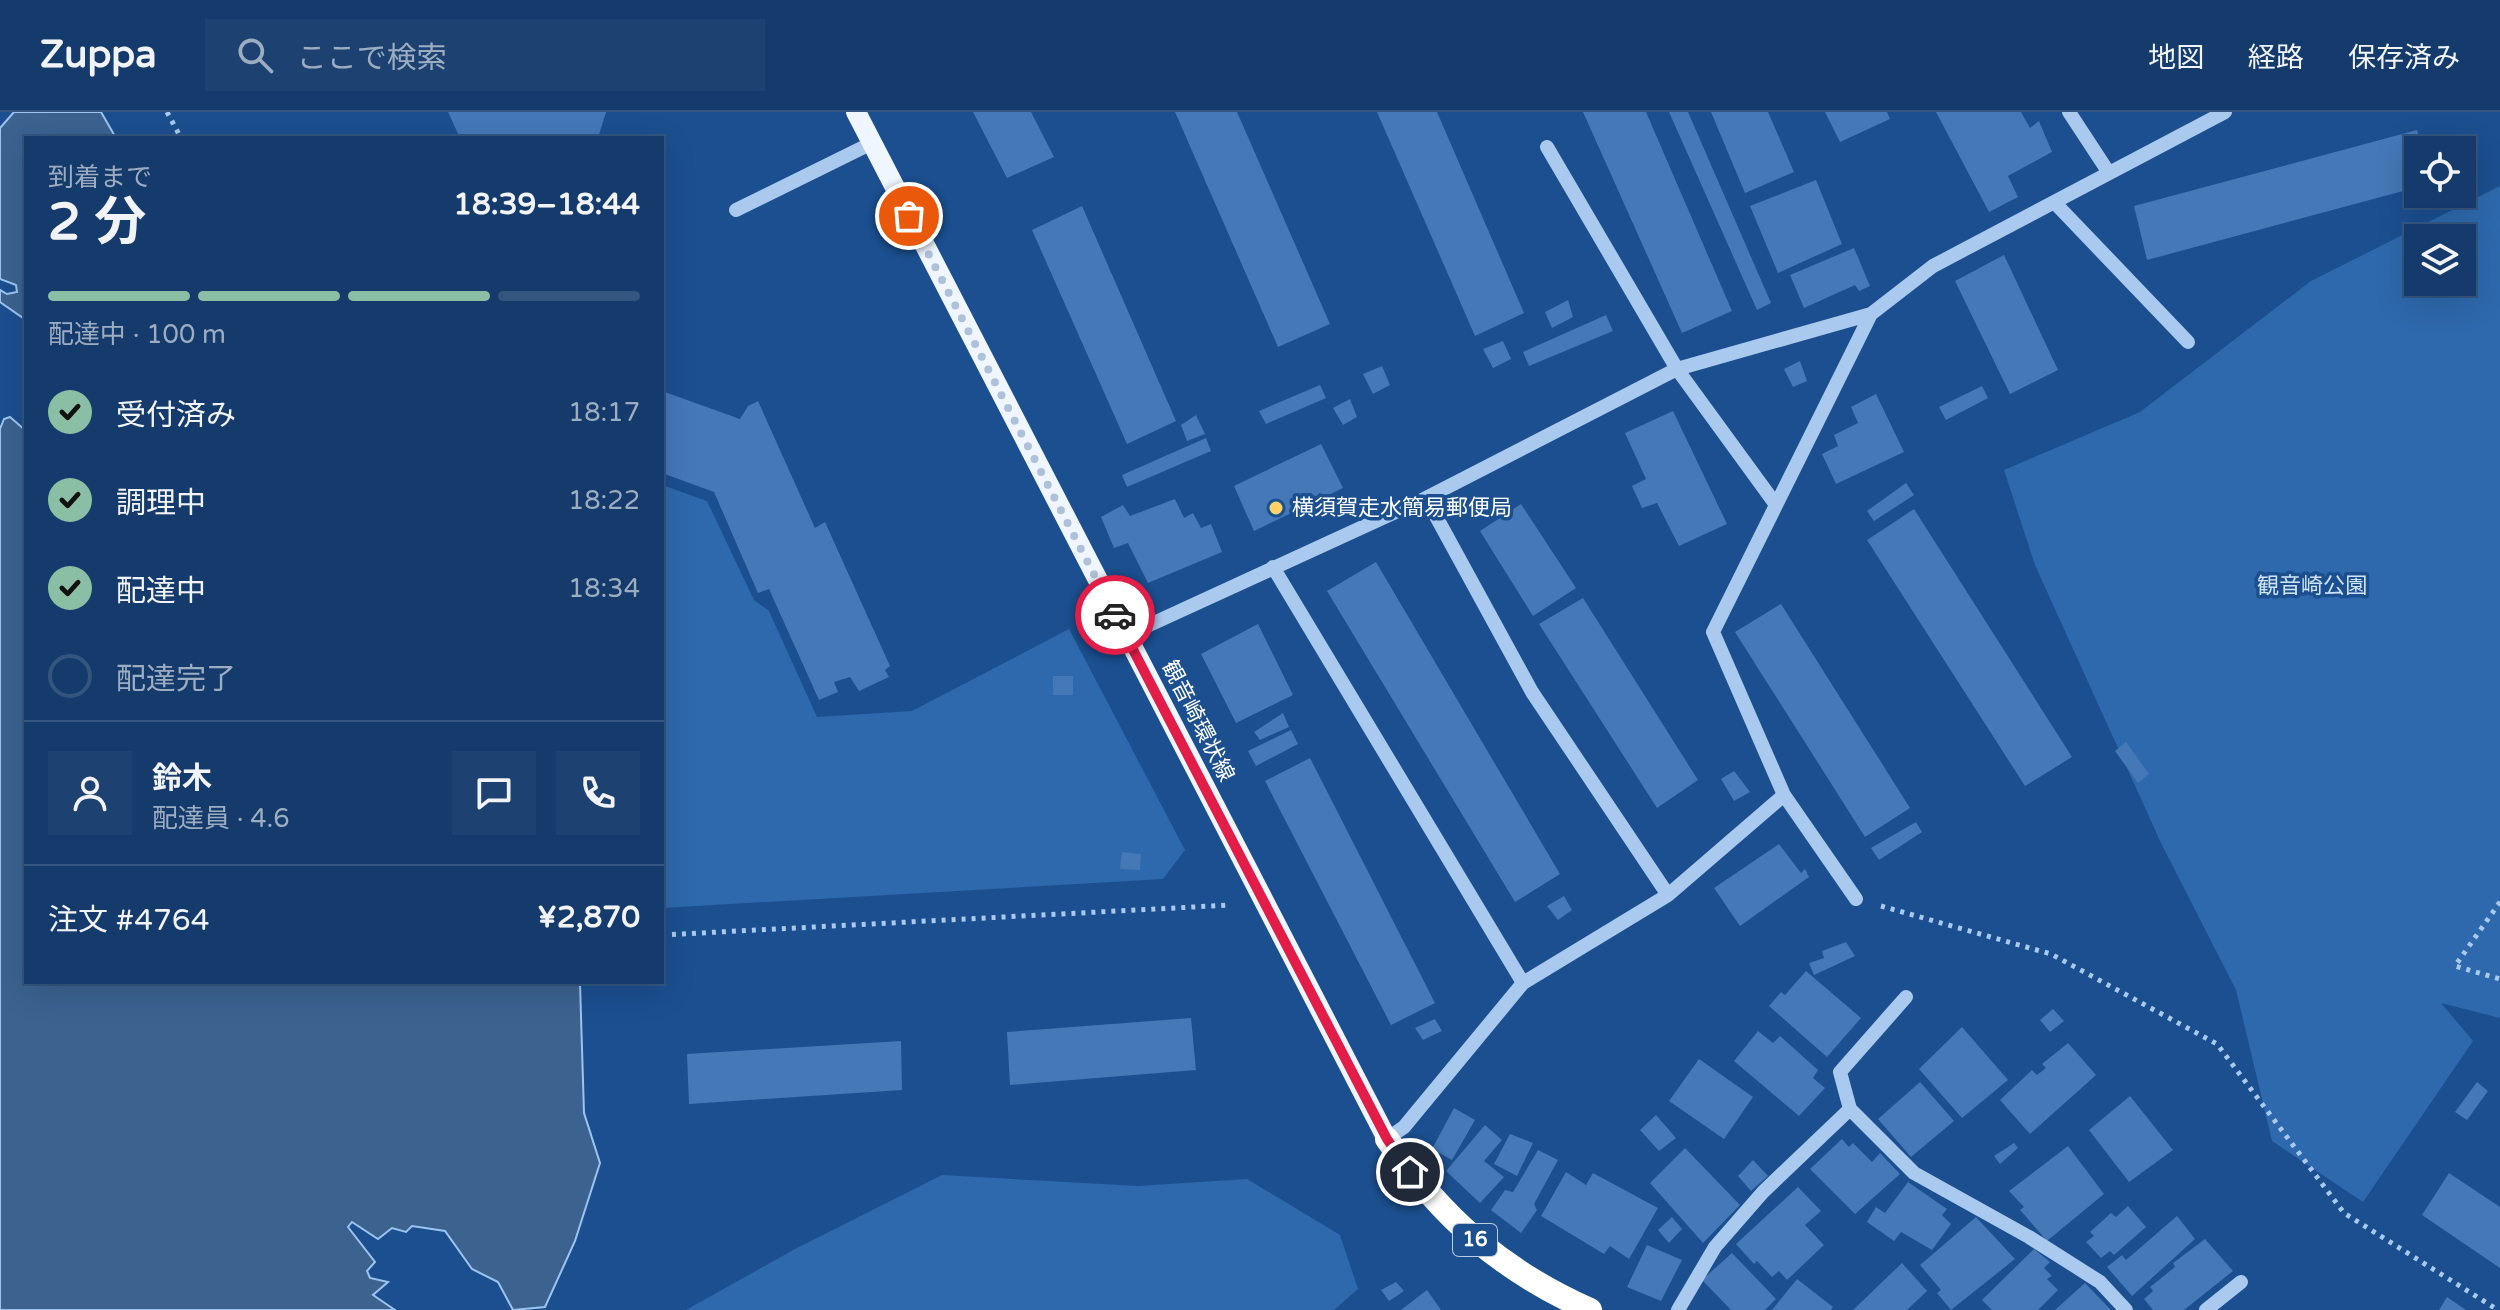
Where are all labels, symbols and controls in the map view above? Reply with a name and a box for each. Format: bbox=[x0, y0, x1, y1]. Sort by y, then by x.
search box bbox=[205, 19, 765, 91]
text: Zuppa bbox=[40, 32, 157, 78]
icon: search bbox=[233, 33, 277, 77]
text: ここで検索 bbox=[297, 40, 447, 77]
text: 地図 bbox=[2148, 41, 2204, 75]
text: 経路 bbox=[2248, 41, 2304, 75]
text: 保存済み bbox=[2348, 41, 2460, 75]
map controls bbox=[2404, 136, 2476, 296]
button: locate bbox=[2404, 136, 2476, 208]
text: 到着まで bbox=[48, 162, 152, 193]
pin bbox=[875, 182, 943, 250]
text: 18:39–18:44 bbox=[453, 186, 640, 223]
text: 2 分 bbox=[48, 191, 146, 254]
icon: bag bbox=[887, 194, 931, 238]
button: layers bbox=[2404, 224, 2476, 296]
text: 配達中 · 100 m bbox=[48, 319, 226, 350]
icon: check bbox=[48, 390, 92, 434]
text: 受付済み bbox=[116, 397, 236, 434]
text: 18:17 bbox=[568, 397, 640, 428]
icon: check bbox=[48, 478, 92, 522]
text: 調理中 bbox=[116, 485, 206, 522]
text: 18:22 bbox=[568, 485, 640, 516]
place label: 横須賀走水簡易郵便局 bbox=[1292, 495, 1512, 521]
marker: 横須賀走水簡易郵便局 bbox=[1267, 499, 1285, 517]
icon: check bbox=[48, 566, 92, 610]
text: 配達中 bbox=[116, 573, 206, 610]
text: 18:34 bbox=[568, 573, 640, 604]
park label: 観音崎公園 bbox=[2257, 573, 2367, 599]
courier bbox=[1075, 575, 1155, 655]
icon: car bbox=[1093, 593, 1137, 637]
street label: 観音崎環状線 bbox=[1156, 656, 1240, 786]
text: 配達完了 bbox=[116, 661, 236, 698]
button: person bbox=[48, 751, 132, 835]
button: chat bbox=[452, 751, 536, 835]
button: phone bbox=[556, 751, 640, 835]
text: 鈴木 bbox=[152, 760, 212, 797]
text: 配達員 · 4.6 bbox=[152, 803, 290, 834]
text: ¥2,870 bbox=[537, 899, 640, 936]
text: 注文 #4764 bbox=[48, 902, 210, 939]
pin bbox=[1376, 1138, 1444, 1206]
icon: home bbox=[1388, 1150, 1432, 1194]
road number: 16 bbox=[1453, 1224, 1497, 1256]

